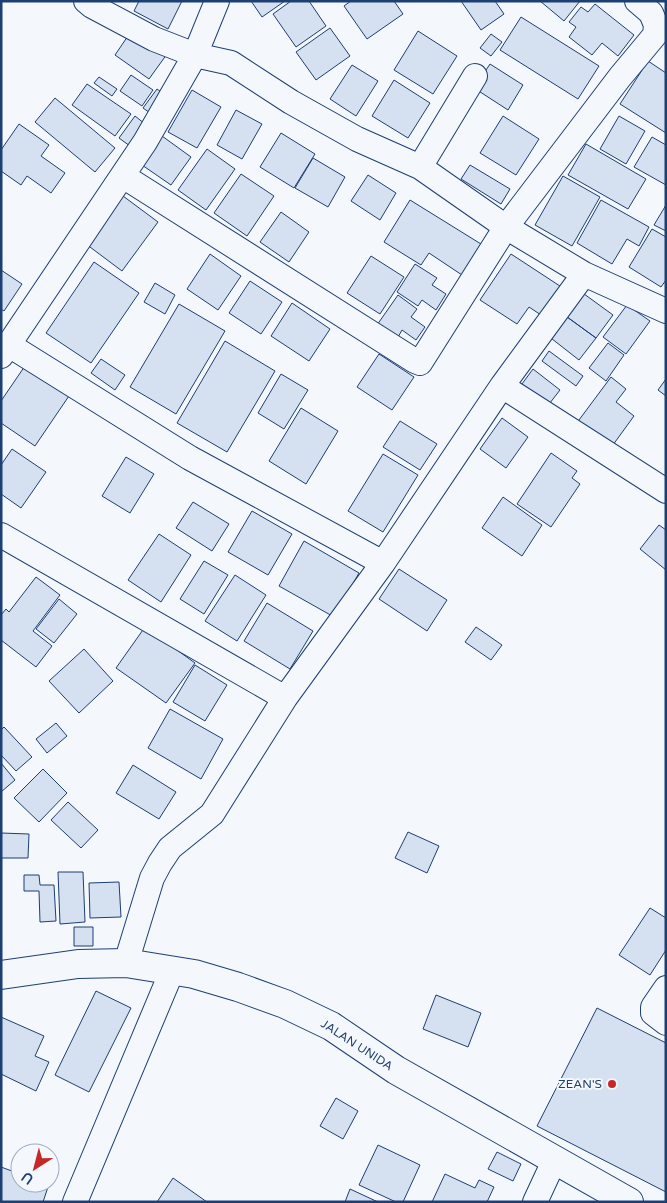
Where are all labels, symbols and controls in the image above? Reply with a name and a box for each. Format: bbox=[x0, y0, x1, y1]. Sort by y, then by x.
street label: JALAN UNIDA bbox=[318, 1017, 396, 1073]
place label: ZEAN'S bbox=[558, 1077, 602, 1091]
marker: ZEAN'S bbox=[606, 1078, 618, 1090]
north arrow bbox=[10, 1143, 60, 1193]
text: U bbox=[18, 1168, 37, 1188]

